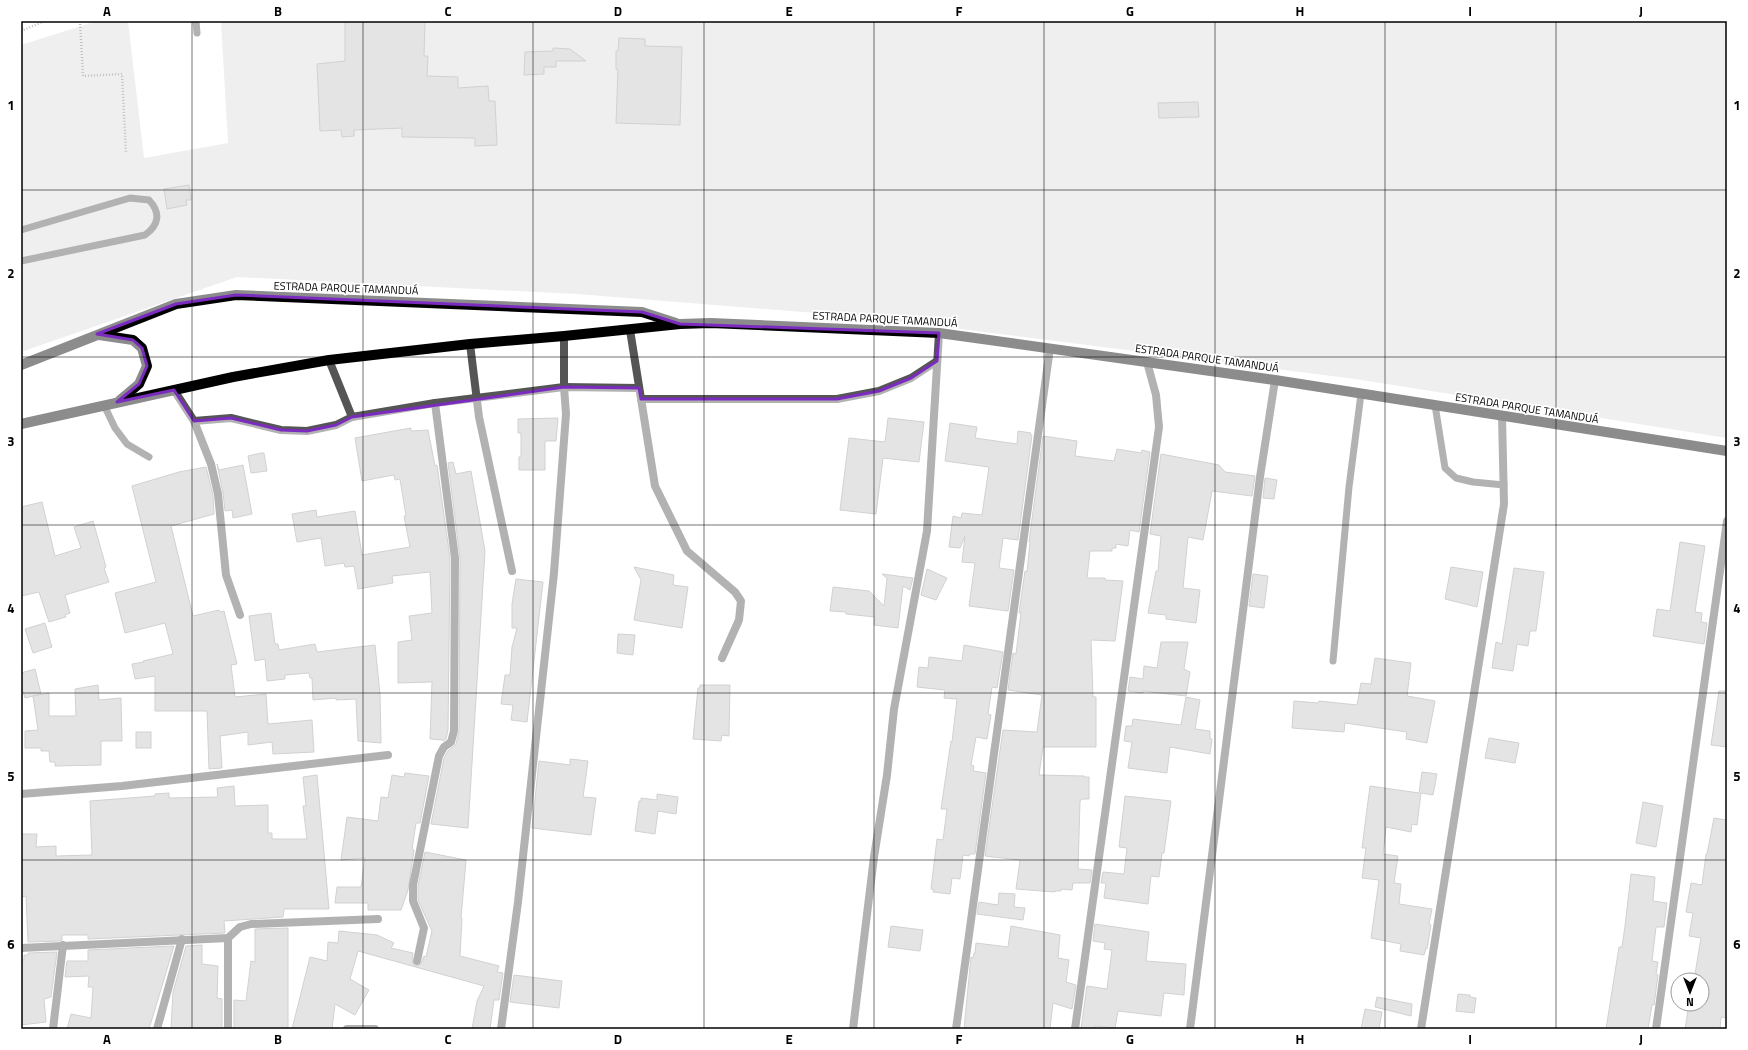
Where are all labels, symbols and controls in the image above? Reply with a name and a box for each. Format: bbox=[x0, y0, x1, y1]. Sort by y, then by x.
text: A bbox=[103, 1, 111, 21]
text: B bbox=[274, 1, 282, 21]
text: C bbox=[444, 1, 452, 21]
text: D bbox=[614, 1, 622, 21]
text: E bbox=[785, 1, 793, 21]
text: F bbox=[956, 1, 963, 21]
text: G bbox=[1126, 1, 1134, 21]
text: H bbox=[1296, 1, 1304, 21]
text: I bbox=[1468, 1, 1472, 21]
text: J bbox=[1639, 1, 1643, 21]
text: 1 bbox=[7, 95, 15, 115]
text: 1 bbox=[1733, 95, 1741, 115]
text: 2 bbox=[7, 263, 15, 283]
text: 2 bbox=[1733, 263, 1741, 283]
street label: ESTRADA PARQUE TAMANDUÁ bbox=[273, 277, 419, 299]
street label: ESTRADA PARQUE TAMANDUÁ bbox=[812, 307, 958, 331]
street label: ESTRADA PARQUE TAMANDUÁ bbox=[1134, 340, 1280, 376]
street label: ESTRADA PARQUE TAMANDUÁ bbox=[1454, 389, 1600, 427]
text: 3 bbox=[7, 431, 15, 451]
text: 3 bbox=[1733, 431, 1741, 451]
text: 4 bbox=[7, 598, 15, 618]
text: 4 bbox=[1733, 598, 1741, 618]
text: 5 bbox=[7, 766, 15, 786]
text: 5 bbox=[1733, 766, 1741, 786]
text: 6 bbox=[7, 934, 15, 954]
text: 6 bbox=[1733, 934, 1741, 954]
north arrow bbox=[1670, 972, 1710, 1012]
text: N bbox=[1686, 994, 1694, 1010]
text: A bbox=[103, 1029, 111, 1049]
text: B bbox=[274, 1029, 282, 1049]
text: C bbox=[444, 1029, 452, 1049]
text: D bbox=[614, 1029, 622, 1049]
text: E bbox=[785, 1029, 793, 1049]
text: F bbox=[956, 1029, 963, 1049]
text: G bbox=[1126, 1029, 1134, 1049]
text: H bbox=[1296, 1029, 1304, 1049]
text: I bbox=[1468, 1029, 1472, 1049]
text: J bbox=[1639, 1029, 1643, 1049]

